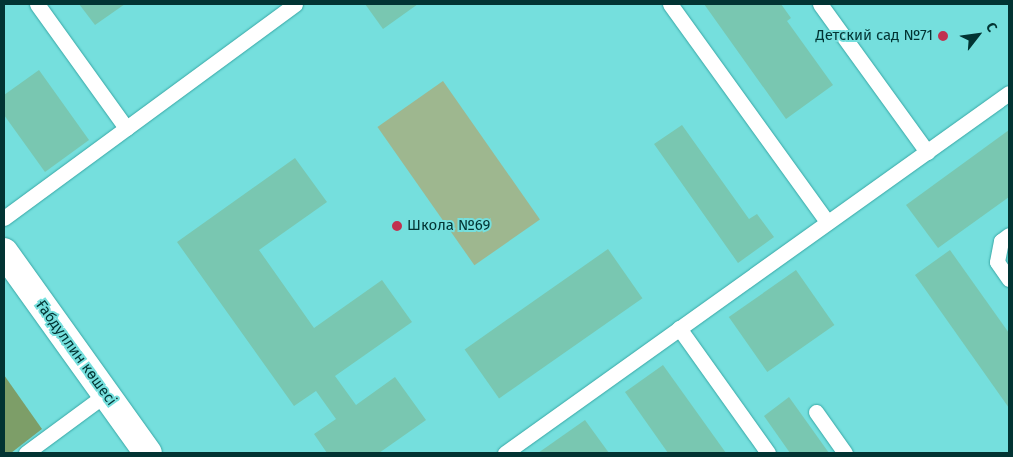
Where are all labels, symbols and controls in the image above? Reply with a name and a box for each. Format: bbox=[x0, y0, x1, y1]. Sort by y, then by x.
north arrow bbox=[953, 10, 1003, 60]
text: С bbox=[982, 20, 1001, 35]
place label: Детский сад №71 bbox=[816, 27, 933, 45]
marker: Детский сад №71 bbox=[937, 30, 949, 42]
place label: Школа №69 bbox=[407, 217, 490, 235]
marker: Школа №69 bbox=[391, 220, 403, 232]
street label: Ғабдуллин көшесі bbox=[32, 297, 120, 409]

